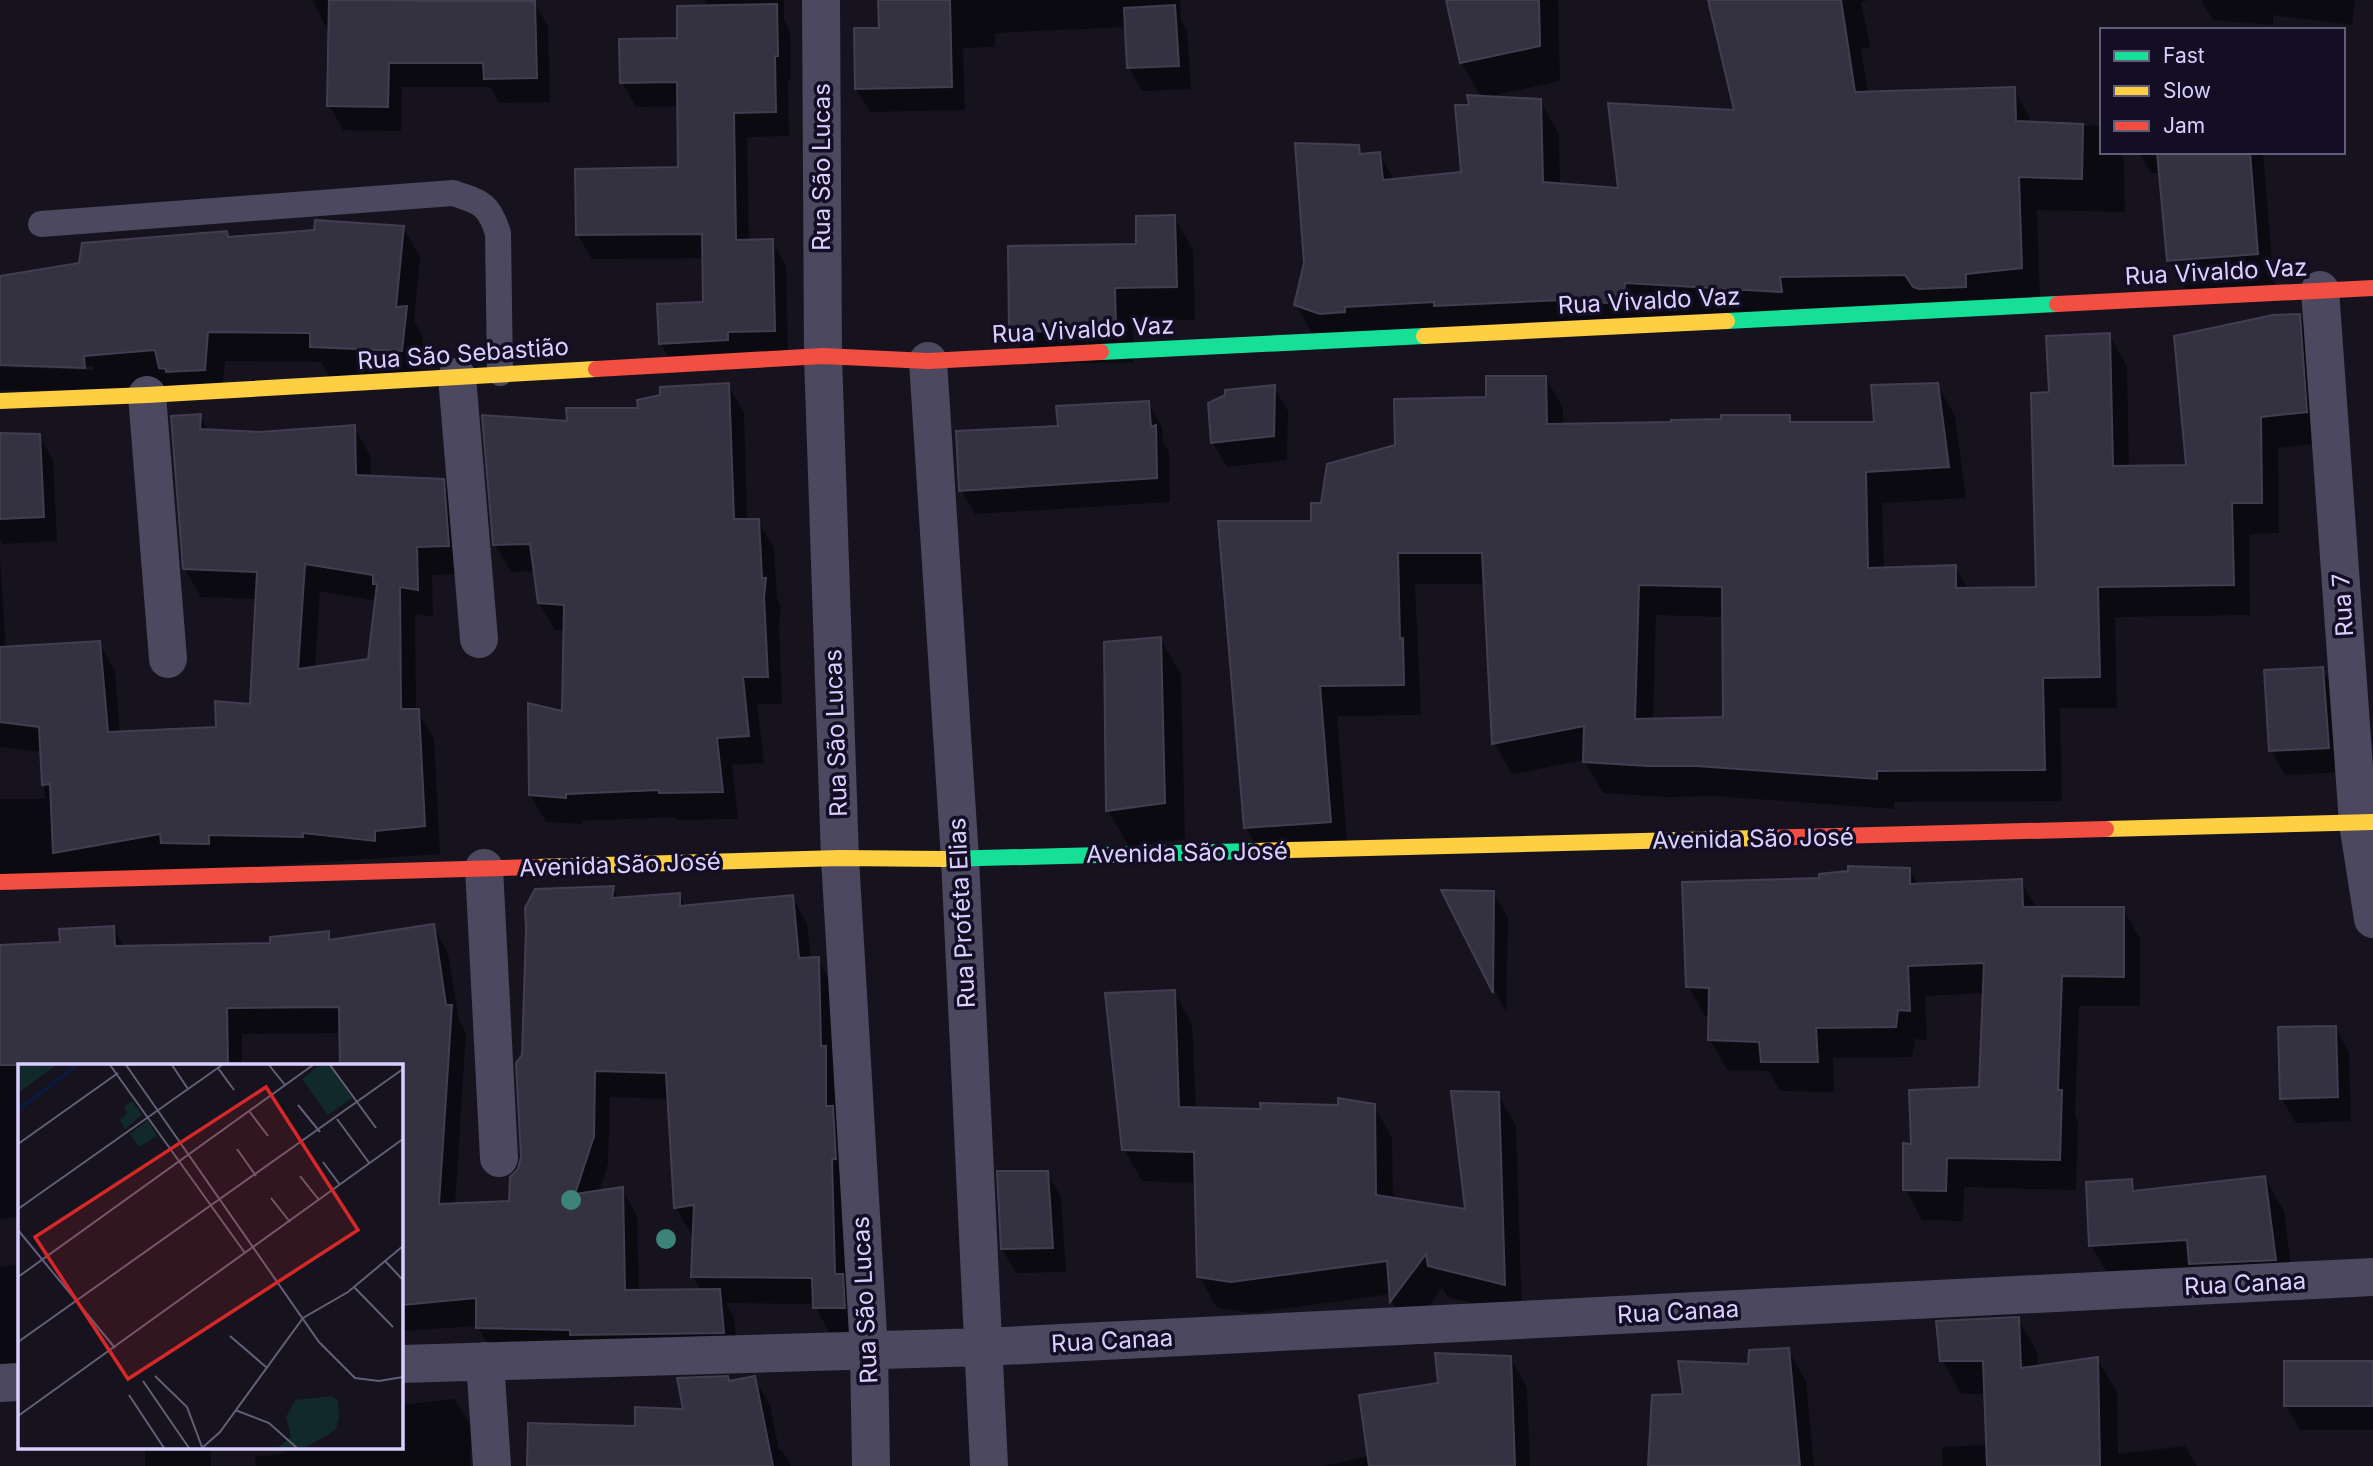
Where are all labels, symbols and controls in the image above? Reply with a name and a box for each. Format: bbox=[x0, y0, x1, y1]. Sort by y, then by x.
legend bbox=[2100, 28, 2345, 154]
text: Fast bbox=[2163, 43, 2205, 68]
text: Slow bbox=[2163, 78, 2211, 103]
street label: Rua São Lucas bbox=[807, 83, 836, 251]
text: Jam bbox=[2163, 113, 2205, 138]
street label: Rua Vivaldo Vaz bbox=[2124, 252, 2308, 291]
street label: Rua Vivaldo Vaz bbox=[1557, 281, 1741, 320]
street label: Rua Vivaldo Vaz bbox=[991, 310, 1175, 349]
street label: Rua São Sebastião bbox=[356, 332, 570, 375]
street label: Rua 7 bbox=[2326, 572, 2359, 638]
street label: Rua São Lucas bbox=[818, 649, 853, 817]
street label: Rua Profeta Elias bbox=[942, 817, 981, 1009]
street label: Avenida São José bbox=[1652, 822, 1854, 855]
street label: Avenida São José bbox=[1086, 836, 1288, 869]
street label: Avenida São José bbox=[519, 846, 721, 883]
inset map bbox=[18, 1064, 402, 1448]
street label: Rua São Lucas bbox=[846, 1216, 883, 1385]
street label: Rua Canaa bbox=[2183, 1266, 2307, 1301]
street label: Rua Canaa bbox=[1616, 1294, 1740, 1329]
street label: Rua Canaa bbox=[1050, 1323, 1174, 1358]

